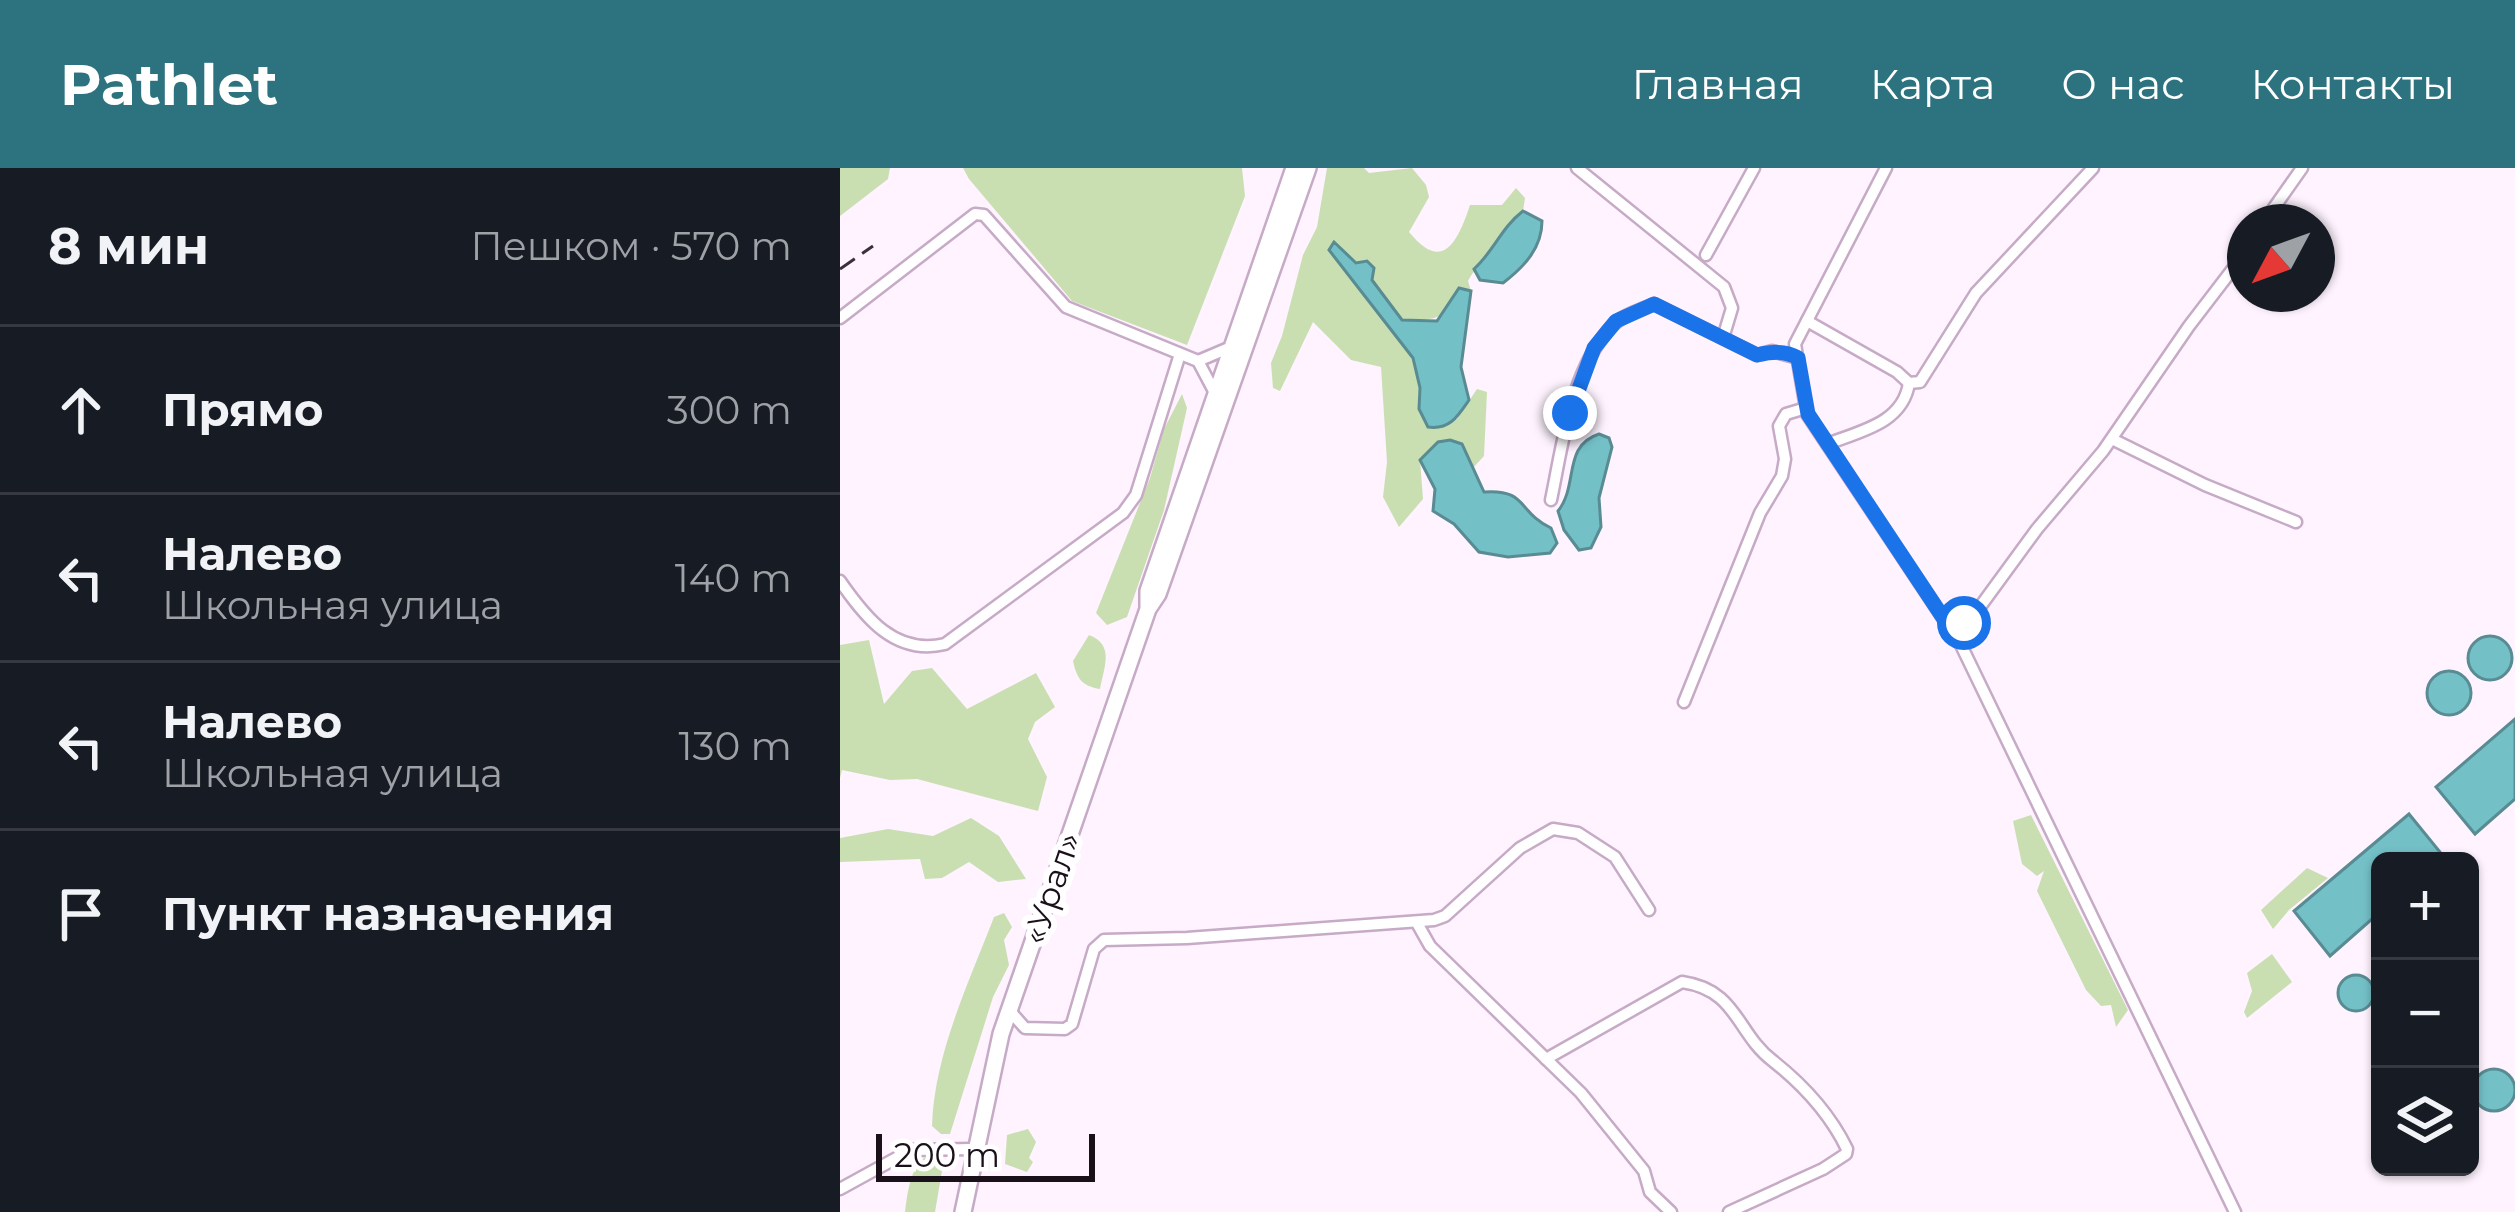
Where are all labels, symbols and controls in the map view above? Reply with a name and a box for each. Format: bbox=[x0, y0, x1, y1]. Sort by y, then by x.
text: Pathlet bbox=[60, 50, 278, 119]
text: Главная bbox=[1631, 58, 1804, 110]
text: Карта bbox=[1870, 58, 1995, 110]
text: О нас bbox=[2061, 58, 2185, 110]
text: Контакты bbox=[2251, 58, 2455, 110]
north arrow bbox=[2227, 204, 2335, 312]
text: 8 мин bbox=[48, 215, 209, 277]
text: Пешком · 570 m bbox=[471, 222, 792, 270]
icon: ahead bbox=[48, 377, 114, 443]
text: Прямо bbox=[162, 382, 323, 437]
text: 300 m bbox=[667, 386, 792, 434]
route end bbox=[1543, 386, 1597, 440]
text: Налево bbox=[162, 526, 342, 581]
icon: left bbox=[48, 545, 114, 611]
text: 140 m bbox=[675, 554, 792, 602]
text: Школьная улица bbox=[162, 581, 503, 629]
route start bbox=[1937, 596, 1991, 650]
text: Налево bbox=[162, 694, 342, 749]
icon: left bbox=[48, 713, 114, 779]
text: 130 m bbox=[679, 722, 792, 770]
text: Школьная улица bbox=[162, 749, 503, 797]
street label: «Урал» bbox=[1013, 827, 1089, 949]
map controls bbox=[2371, 852, 2479, 1176]
button: + bbox=[2371, 852, 2479, 960]
icon: arrive bbox=[48, 881, 114, 947]
text: Пункт назначения bbox=[162, 886, 614, 941]
button: − bbox=[2371, 960, 2479, 1068]
button: layers bbox=[2371, 1068, 2479, 1176]
scale bar bbox=[876, 1128, 1095, 1181]
text: 200 m bbox=[894, 1135, 1000, 1175]

